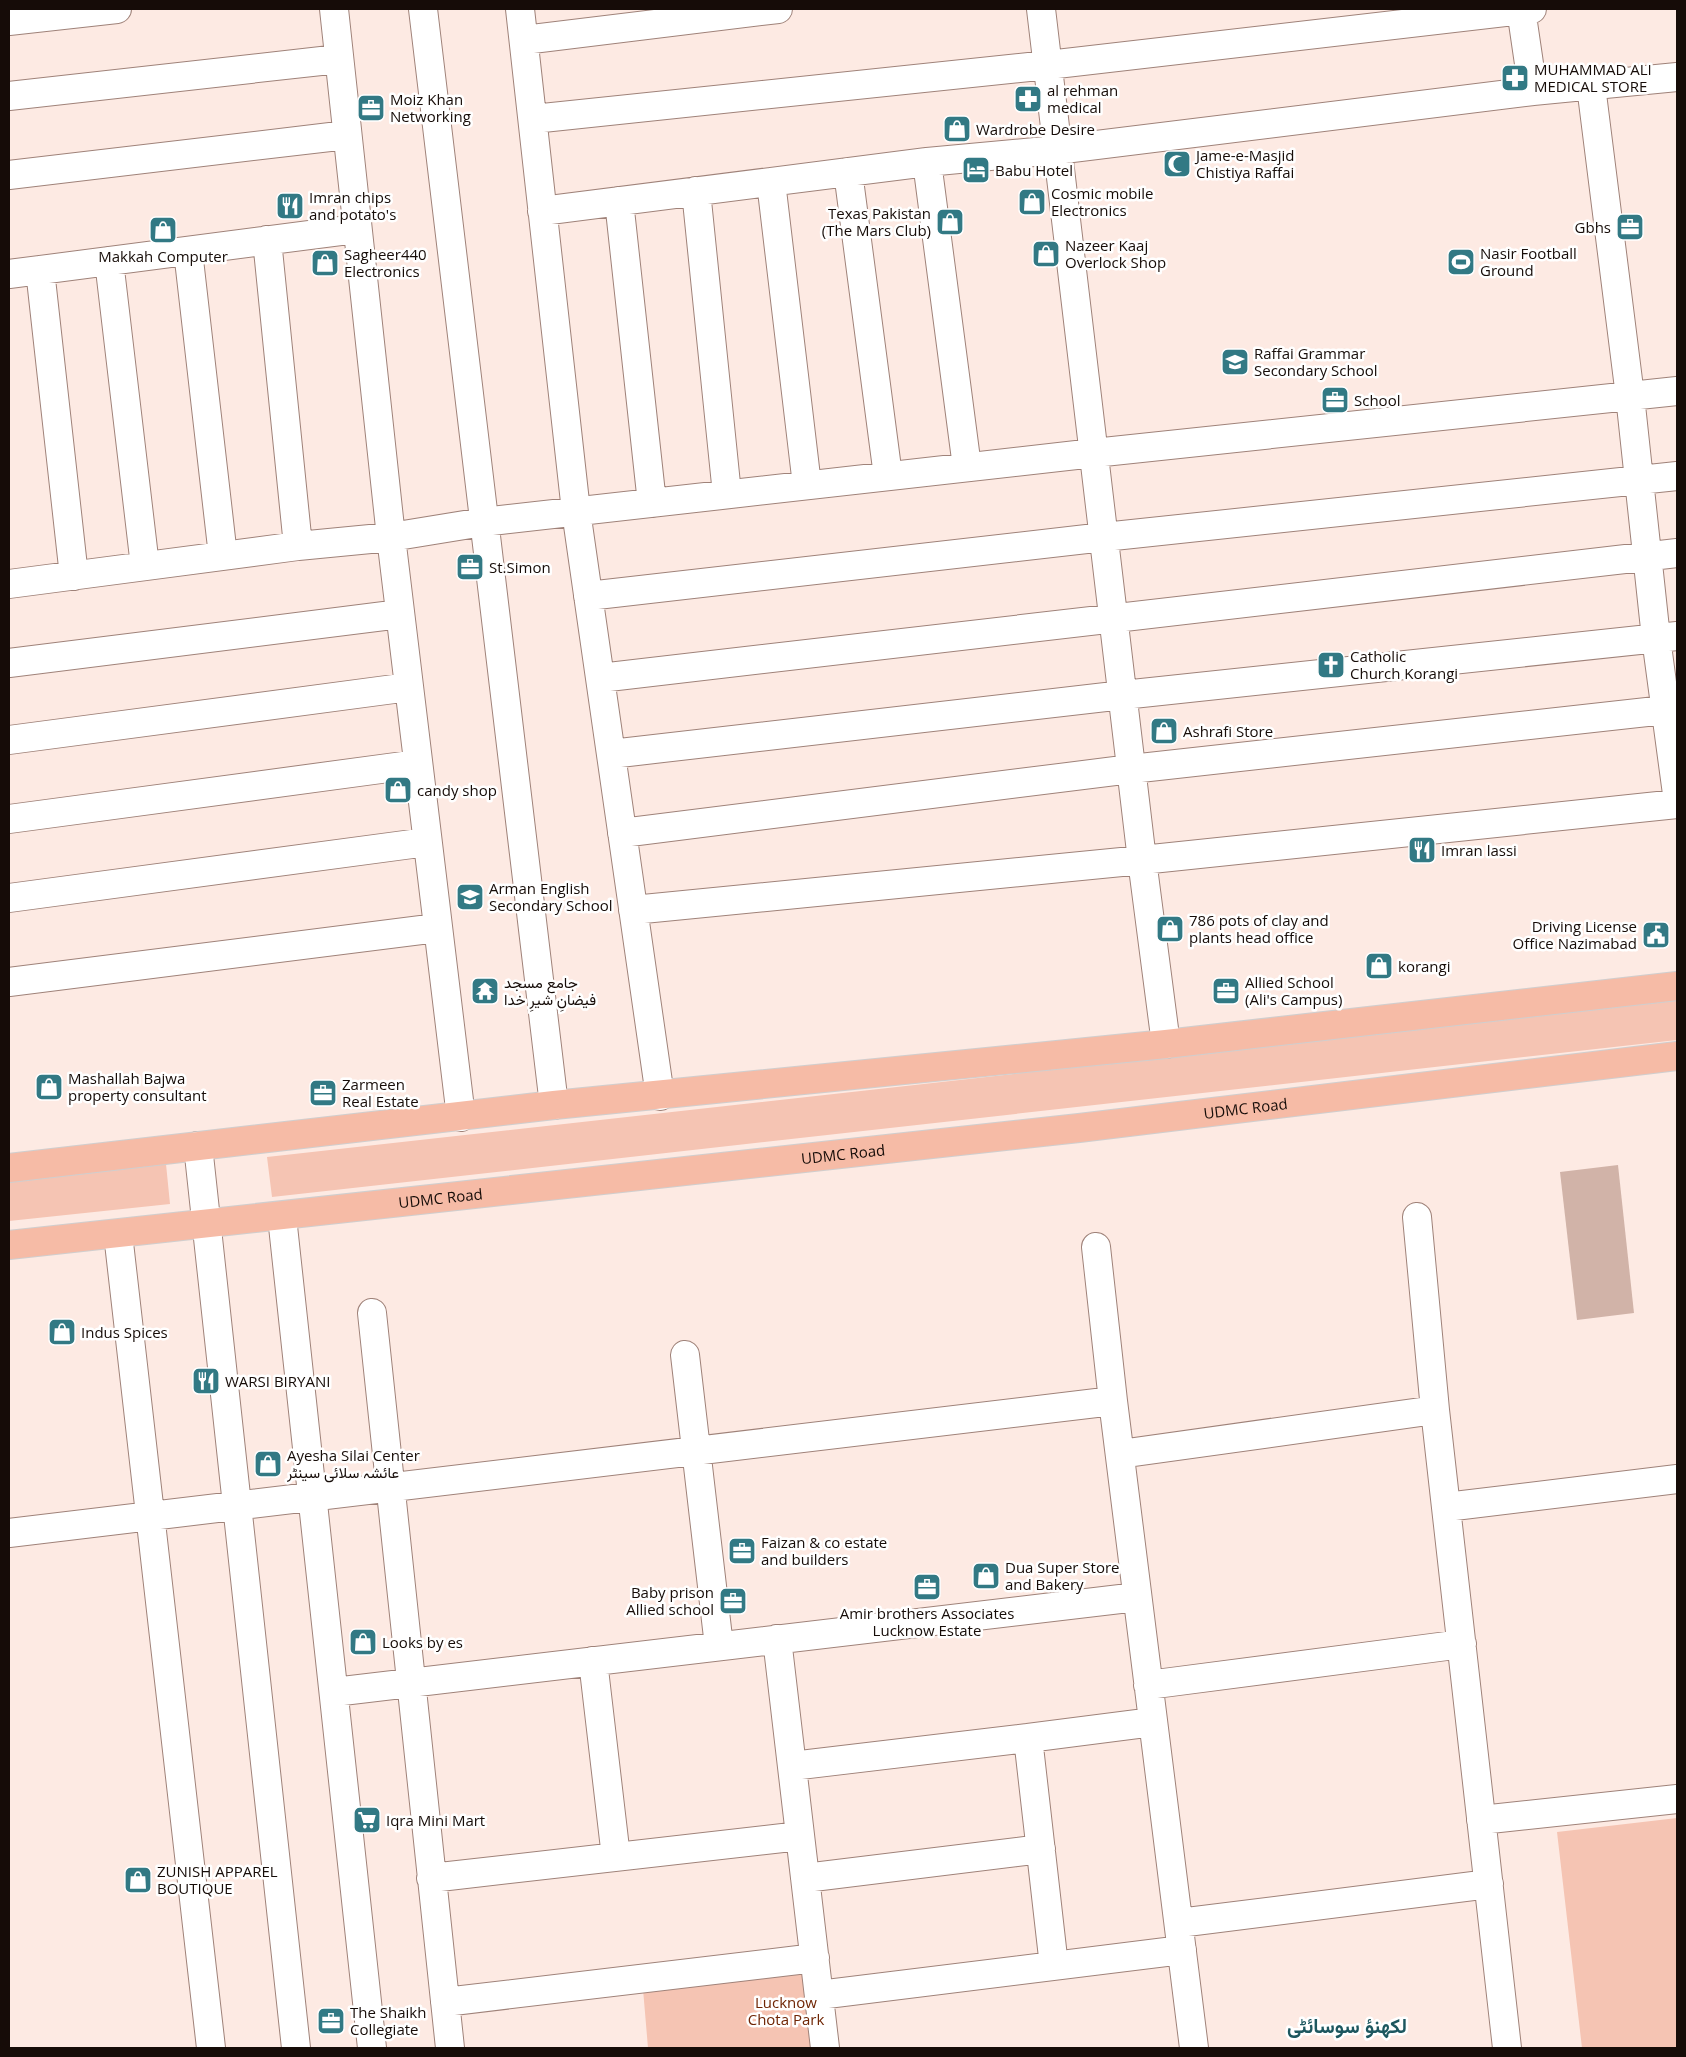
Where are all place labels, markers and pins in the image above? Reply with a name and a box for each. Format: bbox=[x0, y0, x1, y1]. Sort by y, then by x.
place label: MUHAMMAD ALI MEDICAL STORE bbox=[1534, 59, 1652, 96]
pharmacy icon: MUHAMMAD ALI MEDICAL STORE bbox=[1500, 63, 1530, 93]
place label: al rehman medical bbox=[1047, 80, 1118, 117]
pharmacy icon: al rehman medical bbox=[1013, 84, 1043, 114]
place label: Moiz Khan Networking bbox=[390, 89, 471, 126]
office icon: Moiz Khan Networking bbox=[356, 93, 386, 123]
shop icon: Wardrobe Desire bbox=[942, 114, 972, 144]
place label: Wardrobe Desire bbox=[976, 119, 1095, 139]
place label: Jame-e-Masjid Chistiya Raffai bbox=[1194, 145, 1294, 182]
mosque icon: Jame-e-Masjid Chistiya Raffai bbox=[1162, 149, 1192, 179]
hotel icon: Babu Hotel bbox=[961, 155, 991, 185]
place label: Babu Hotel bbox=[995, 160, 1073, 180]
place label: Cosmic mobile Electronics bbox=[1051, 183, 1153, 220]
place label: Imran chips and potato's bbox=[309, 187, 396, 224]
shop icon: Cosmic mobile Electronics bbox=[1017, 187, 1047, 217]
restaurant icon: Imran chips and potato's bbox=[275, 191, 305, 221]
place label: Texas Pakistan (The Mars Club) bbox=[822, 203, 931, 240]
shop icon: Texas Pakistan (The Mars Club) bbox=[935, 207, 965, 237]
office icon: Gbhs bbox=[1615, 212, 1645, 242]
shop icon: Makkah Computer bbox=[148, 215, 178, 245]
place label: Gbhs bbox=[1575, 217, 1611, 237]
place label: Nazeer Kaaj Overlock Shop bbox=[1065, 235, 1166, 272]
shop icon: Nazeer Kaaj Overlock Shop bbox=[1031, 239, 1061, 269]
place label: Nasir Football Ground bbox=[1480, 243, 1577, 280]
place label: Sagheer440 Electronics bbox=[344, 244, 427, 281]
place label: Makkah Computer bbox=[98, 246, 228, 266]
sports icon: Nasir Football Ground bbox=[1446, 247, 1476, 277]
shop icon: Sagheer440 Electronics bbox=[310, 248, 340, 278]
place label: Raffai Grammar Secondary School bbox=[1254, 343, 1378, 380]
school or university icon: Raffai Grammar Secondary School bbox=[1220, 347, 1250, 377]
office icon: School bbox=[1320, 385, 1350, 415]
place label: School bbox=[1354, 390, 1400, 410]
office icon: St.Simon bbox=[455, 552, 485, 582]
place label: St.Simon bbox=[489, 557, 551, 577]
place label: Catholic Church Korangi bbox=[1350, 646, 1458, 683]
church icon: Catholic Church Korangi bbox=[1316, 650, 1346, 680]
shop icon: Ashrafi Store bbox=[1149, 716, 1179, 746]
place label: Ashrafi Store bbox=[1183, 721, 1273, 741]
shop icon: candy shop bbox=[383, 775, 413, 805]
place label: candy shop bbox=[417, 780, 497, 800]
restaurant icon: Imran lassi bbox=[1407, 835, 1437, 865]
place label: Imran lassi bbox=[1441, 840, 1517, 860]
place label: Arman English Secondary School bbox=[489, 878, 613, 915]
school or university icon: Arman English Secondary School bbox=[455, 882, 485, 912]
place label: 786 pots of clay and plants head office bbox=[1189, 910, 1329, 947]
shop icon: 786 pots of clay and plants head office bbox=[1155, 914, 1185, 944]
place label: Driving License Office Nazimabad bbox=[1513, 916, 1637, 953]
public building icon: Driving License Office Nazimabad bbox=[1641, 920, 1671, 950]
shop icon: korangi bbox=[1364, 951, 1394, 981]
place label: korangi bbox=[1398, 956, 1451, 976]
place label: جامع مسجد فیضانِ شیرِ خدا bbox=[504, 972, 596, 1012]
place label: Allied School (Ali's Campus) bbox=[1245, 972, 1342, 1009]
temple icon: جامع مسجد فیضانِ شیرِ خدا bbox=[470, 976, 500, 1006]
office icon: Allied School (Ali's Campus) bbox=[1211, 976, 1241, 1006]
place label: Mashallah Bajwa property consultant bbox=[68, 1068, 207, 1105]
shop icon: Mashallah Bajwa property consultant bbox=[34, 1072, 64, 1102]
place label: Zarmeen Real Estate bbox=[342, 1074, 419, 1111]
office icon: Zarmeen Real Estate bbox=[308, 1078, 338, 1108]
shop icon: Indus Spices bbox=[47, 1317, 77, 1347]
place label: Indus Spices bbox=[81, 1322, 168, 1342]
restaurant icon: WARSI BIRYANI bbox=[191, 1366, 221, 1396]
place label: WARSI BIRYANI bbox=[225, 1371, 330, 1391]
place label: Ayesha Silai Center عائشہ سلائی سینٹر bbox=[286, 1445, 420, 1483]
shop icon: Ayesha Silai Center عائشہ سلائی سینٹر bbox=[253, 1449, 283, 1479]
place label: Faizan & co estate and builders bbox=[761, 1532, 887, 1569]
office icon: Faizan & co estate and builders bbox=[727, 1536, 757, 1566]
place label: Dua Super Store and Bakery bbox=[1005, 1557, 1120, 1594]
shop icon: Dua Super Store and Bakery bbox=[971, 1561, 1001, 1591]
office icon: Amir brothers Associates Lucknow Estate bbox=[912, 1572, 942, 1602]
place label: Baby prison Allied school bbox=[626, 1582, 714, 1619]
office icon: Baby prison Allied school bbox=[718, 1586, 748, 1616]
place label: Amir brothers Associates Lucknow Estate bbox=[840, 1603, 1014, 1640]
shop icon: Looks by es bbox=[348, 1627, 378, 1657]
place label: Looks by es bbox=[382, 1632, 463, 1652]
supermarket icon: Iqra Mini Mart bbox=[352, 1805, 382, 1835]
place label: Iqra Mini Mart bbox=[386, 1810, 485, 1830]
place label: ZUNISH APPAREL BOUTIQUE bbox=[157, 1861, 278, 1898]
shop icon: ZUNISH APPAREL BOUTIQUE bbox=[123, 1865, 153, 1895]
place label: The Shaikh Collegiate bbox=[350, 2002, 426, 2039]
office icon: The Shaikh Collegiate bbox=[316, 2006, 346, 2036]

